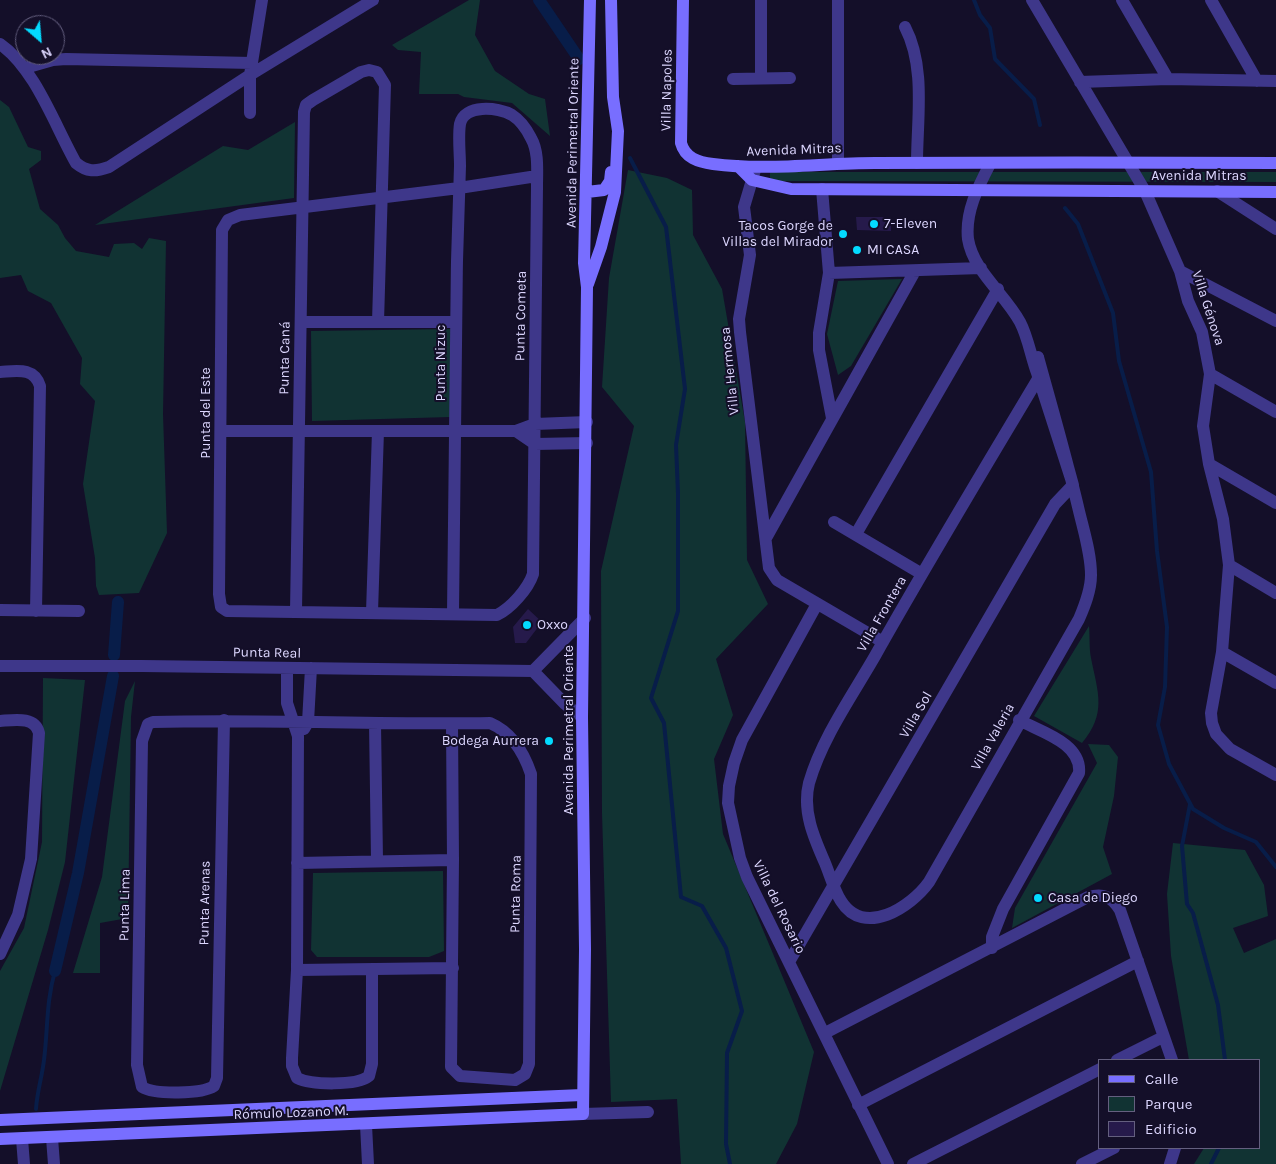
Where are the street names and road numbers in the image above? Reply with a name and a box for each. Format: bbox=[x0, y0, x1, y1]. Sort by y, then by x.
street label: Villa Napoles bbox=[658, 49, 676, 131]
street label: Avenida Perimetral Oriente bbox=[563, 58, 583, 228]
street label: Avenida Mitras bbox=[746, 140, 842, 160]
street label: Avenida Mitras bbox=[1151, 168, 1247, 184]
street label: Villa Génova bbox=[1188, 268, 1228, 348]
street label: Punta Cometa bbox=[512, 271, 530, 361]
street label: Punta Caná bbox=[276, 321, 294, 395]
street label: Punta Nizuc bbox=[433, 324, 449, 402]
street label: Villa Hermosa bbox=[717, 326, 743, 416]
street label: Punta del Este bbox=[198, 367, 214, 459]
street label: Villa Frontera bbox=[854, 573, 910, 655]
street label: Punta Real bbox=[233, 644, 301, 662]
street label: Avenida Perimetral Oriente bbox=[561, 645, 577, 815]
street label: Villa Sol bbox=[896, 689, 936, 741]
street label: Villa Valeria bbox=[968, 701, 1018, 773]
street label: Punta Roma bbox=[507, 855, 525, 933]
street label: Villa del Rosario bbox=[749, 858, 809, 956]
street label: Punta Arenas bbox=[196, 860, 214, 946]
street label: Punta Lima bbox=[116, 869, 134, 941]
street label: Rómulo Lozano M. bbox=[233, 1103, 349, 1123]

